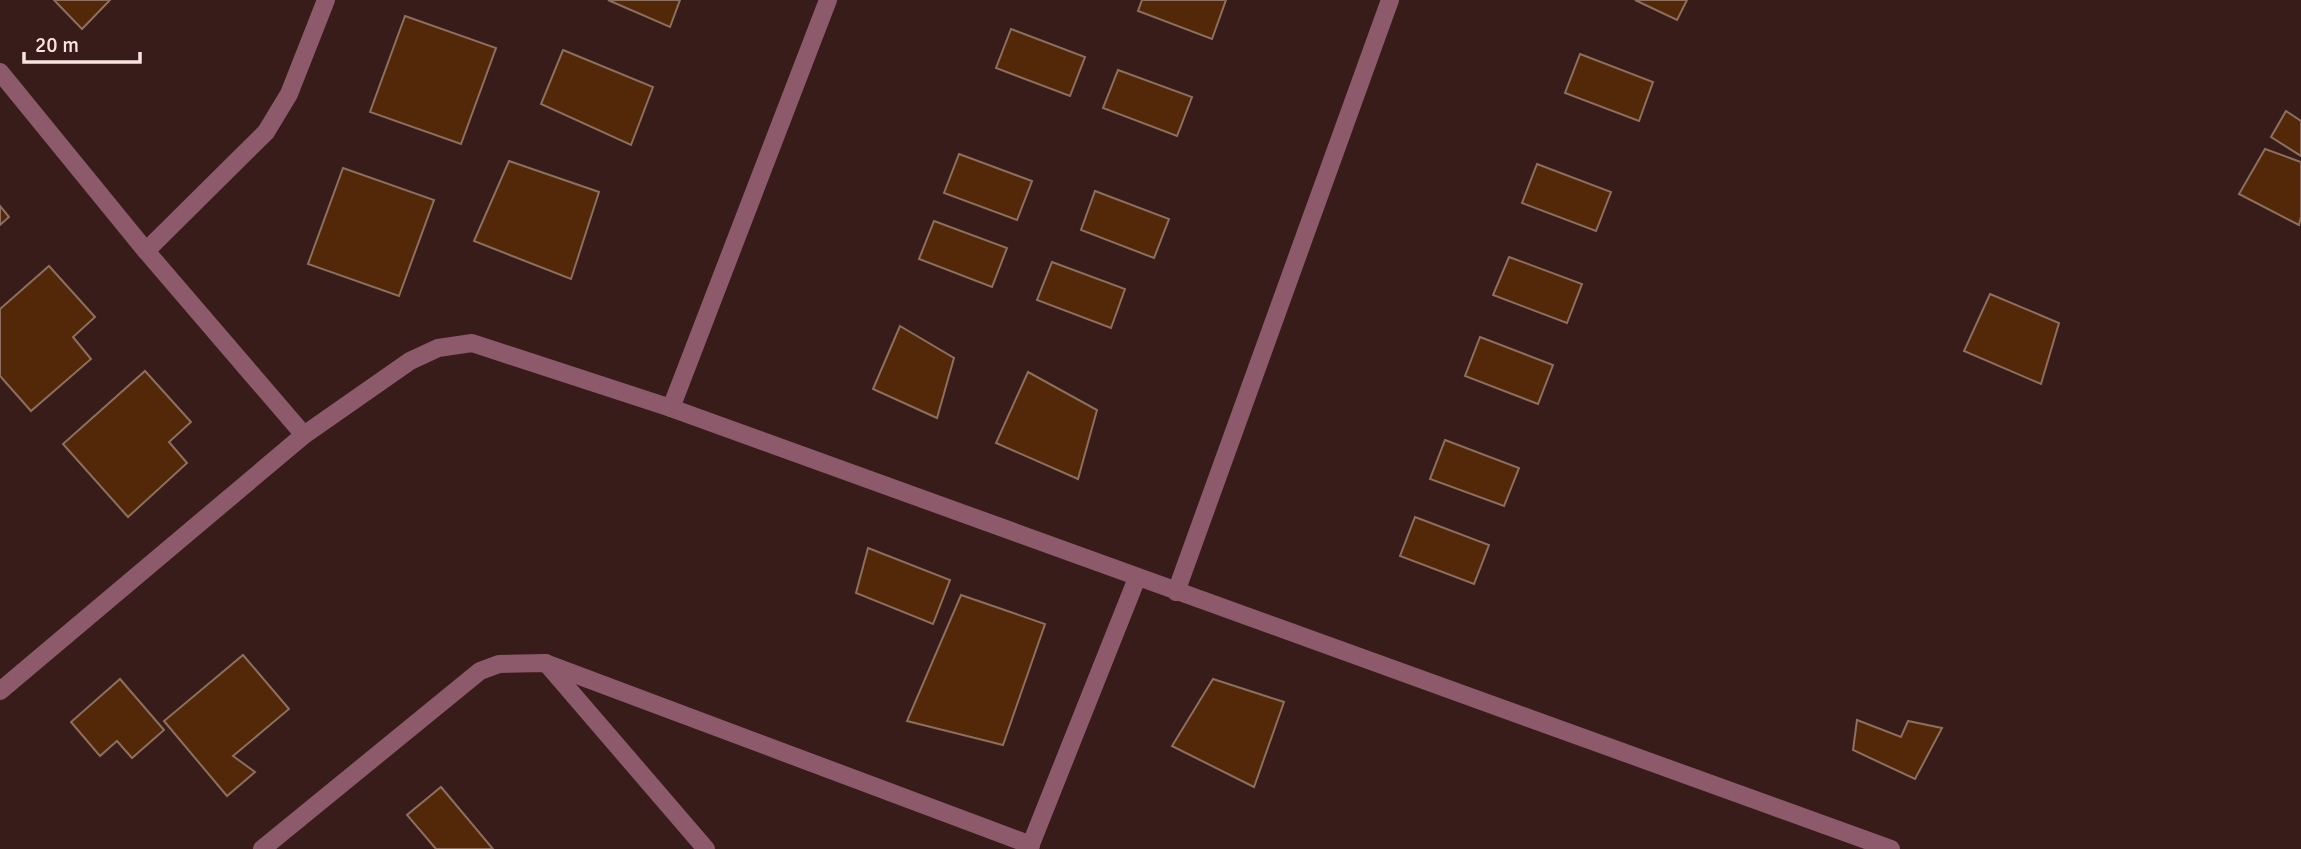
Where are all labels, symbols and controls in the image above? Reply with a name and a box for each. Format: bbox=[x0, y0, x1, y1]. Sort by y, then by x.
scale bar bbox=[24, 21, 140, 65]
text: 20 m bbox=[35, 32, 79, 58]

